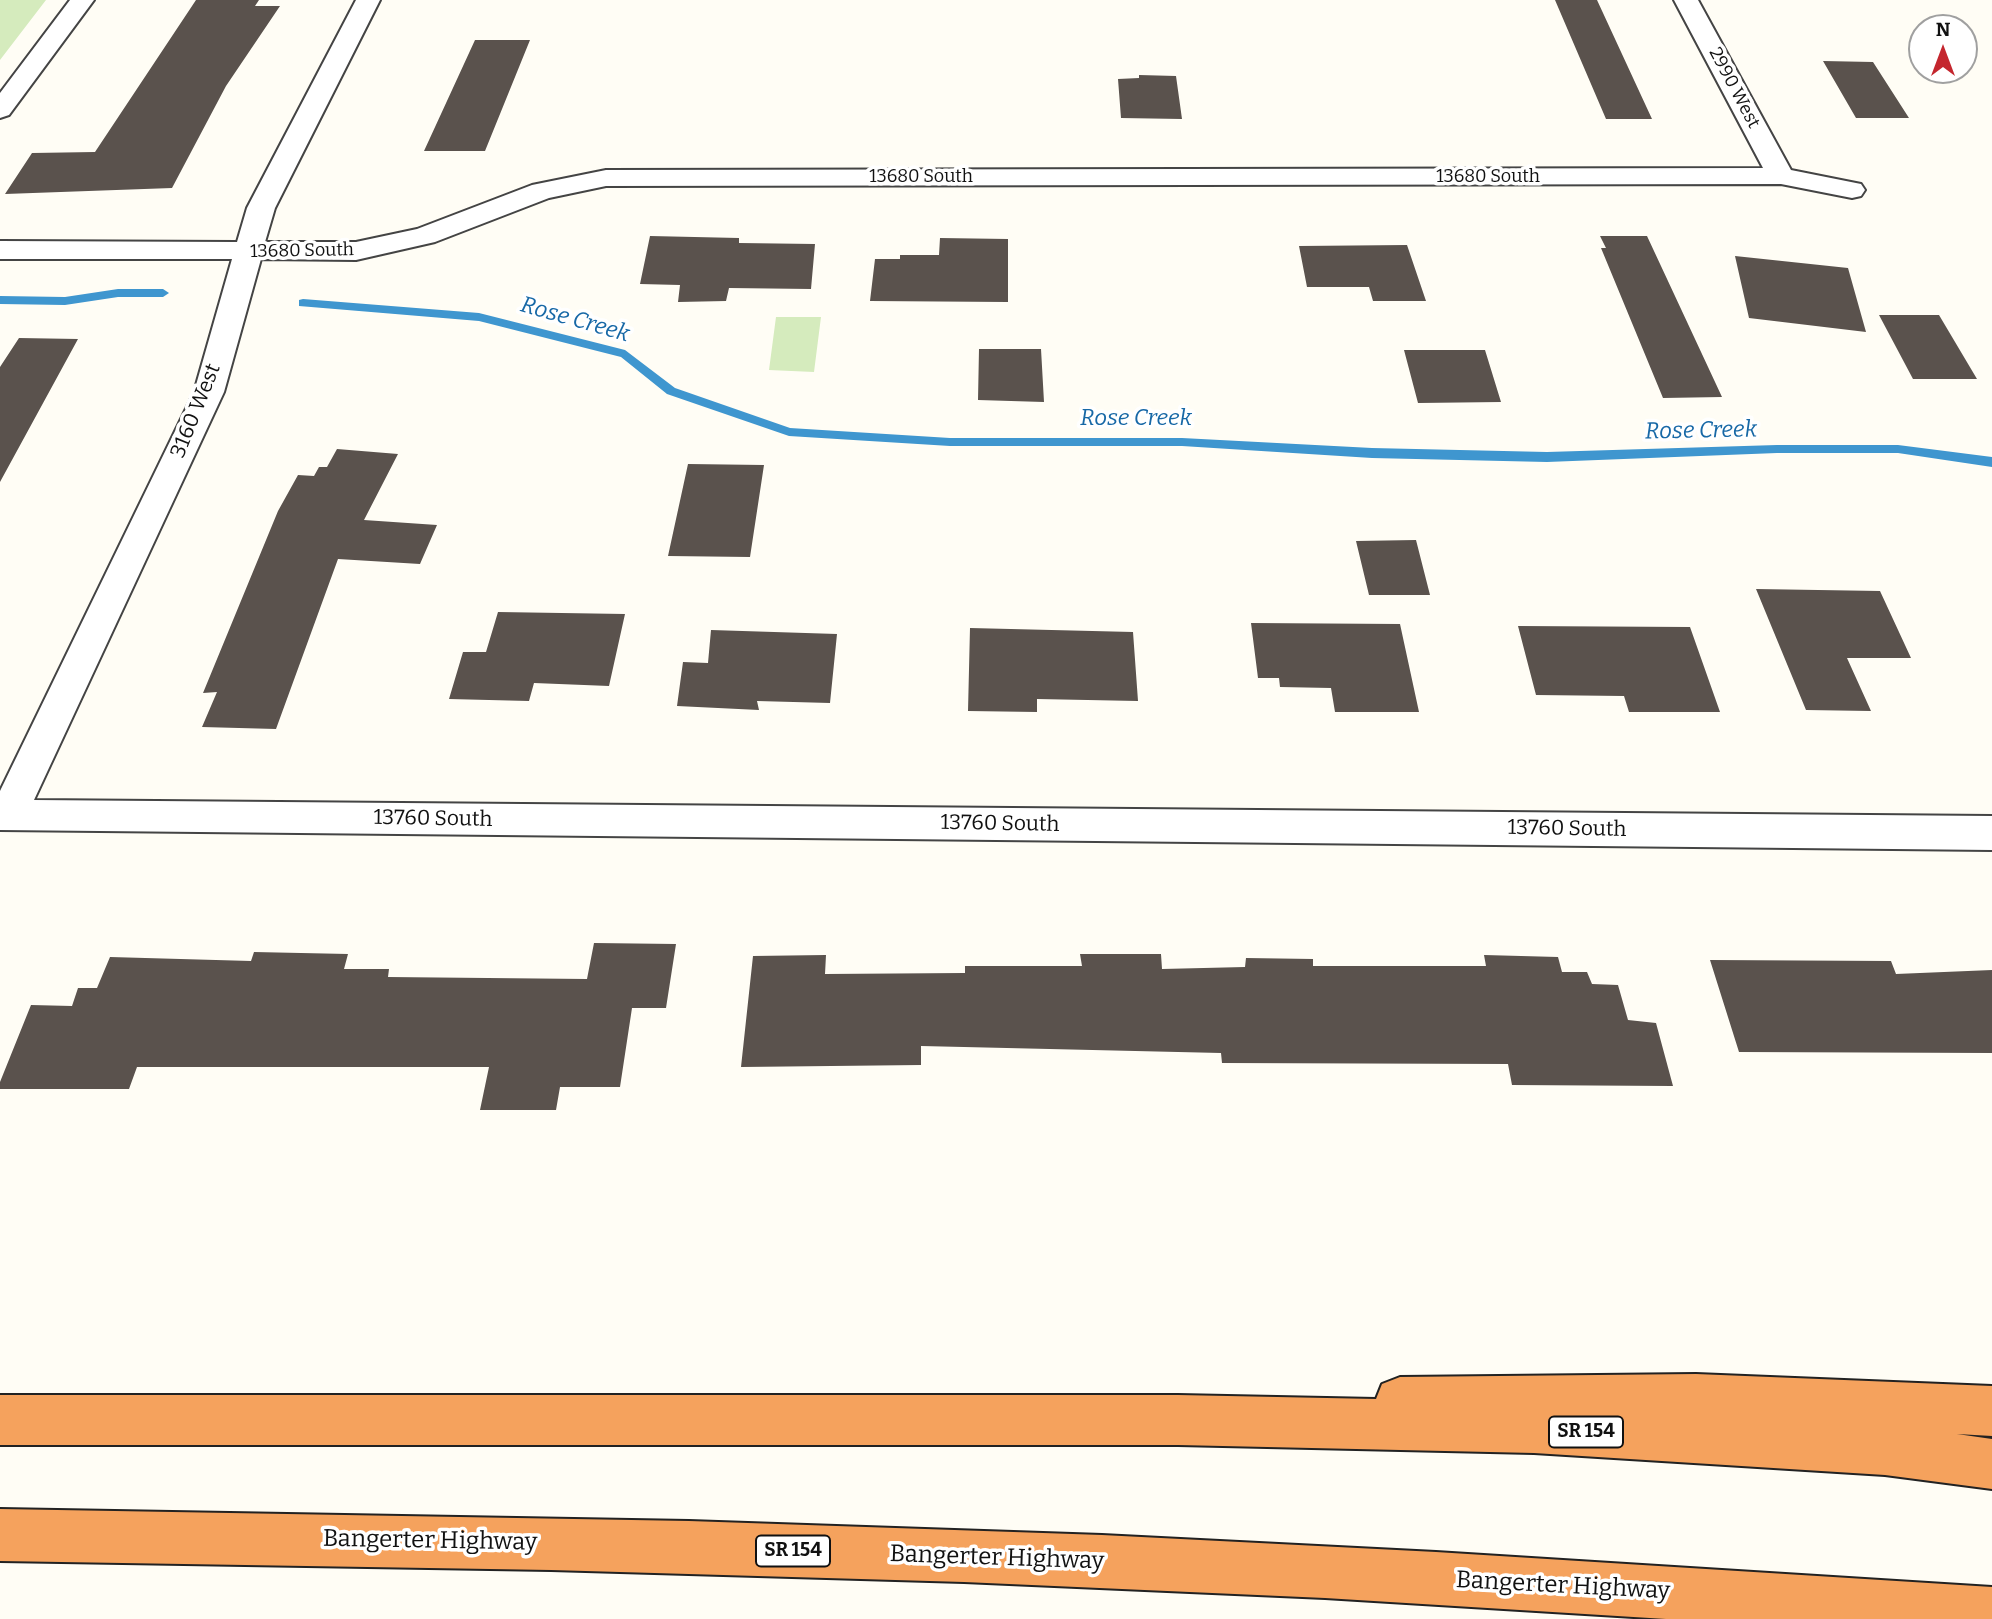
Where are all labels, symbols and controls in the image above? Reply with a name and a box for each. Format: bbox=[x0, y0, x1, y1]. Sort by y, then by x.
north arrow bbox=[1908, 14, 1978, 84]
text: N bbox=[1936, 18, 1950, 41]
street label: 2990 West bbox=[1704, 44, 1764, 132]
street label: 13680 South bbox=[869, 166, 973, 188]
street label: 13680 South bbox=[1436, 166, 1540, 188]
street label: 13680 South bbox=[250, 239, 354, 263]
water label: Rose Creek bbox=[517, 291, 633, 349]
street label: 3160 West bbox=[166, 360, 226, 462]
water label: Rose Creek bbox=[1080, 405, 1192, 433]
water label: Rose Creek bbox=[1645, 416, 1757, 446]
street label: 13760 South bbox=[373, 805, 493, 833]
street label: 13760 South bbox=[940, 810, 1060, 838]
street label: 13760 South bbox=[1507, 815, 1627, 843]
road number: SR 154 bbox=[1549, 1416, 1623, 1448]
street label: Bangerter Highway bbox=[323, 1525, 537, 1557]
road number: SR 154 bbox=[756, 1536, 830, 1567]
street label: Bangerter Highway bbox=[889, 1540, 1105, 1576]
street label: Bangerter Highway bbox=[1455, 1566, 1671, 1606]

